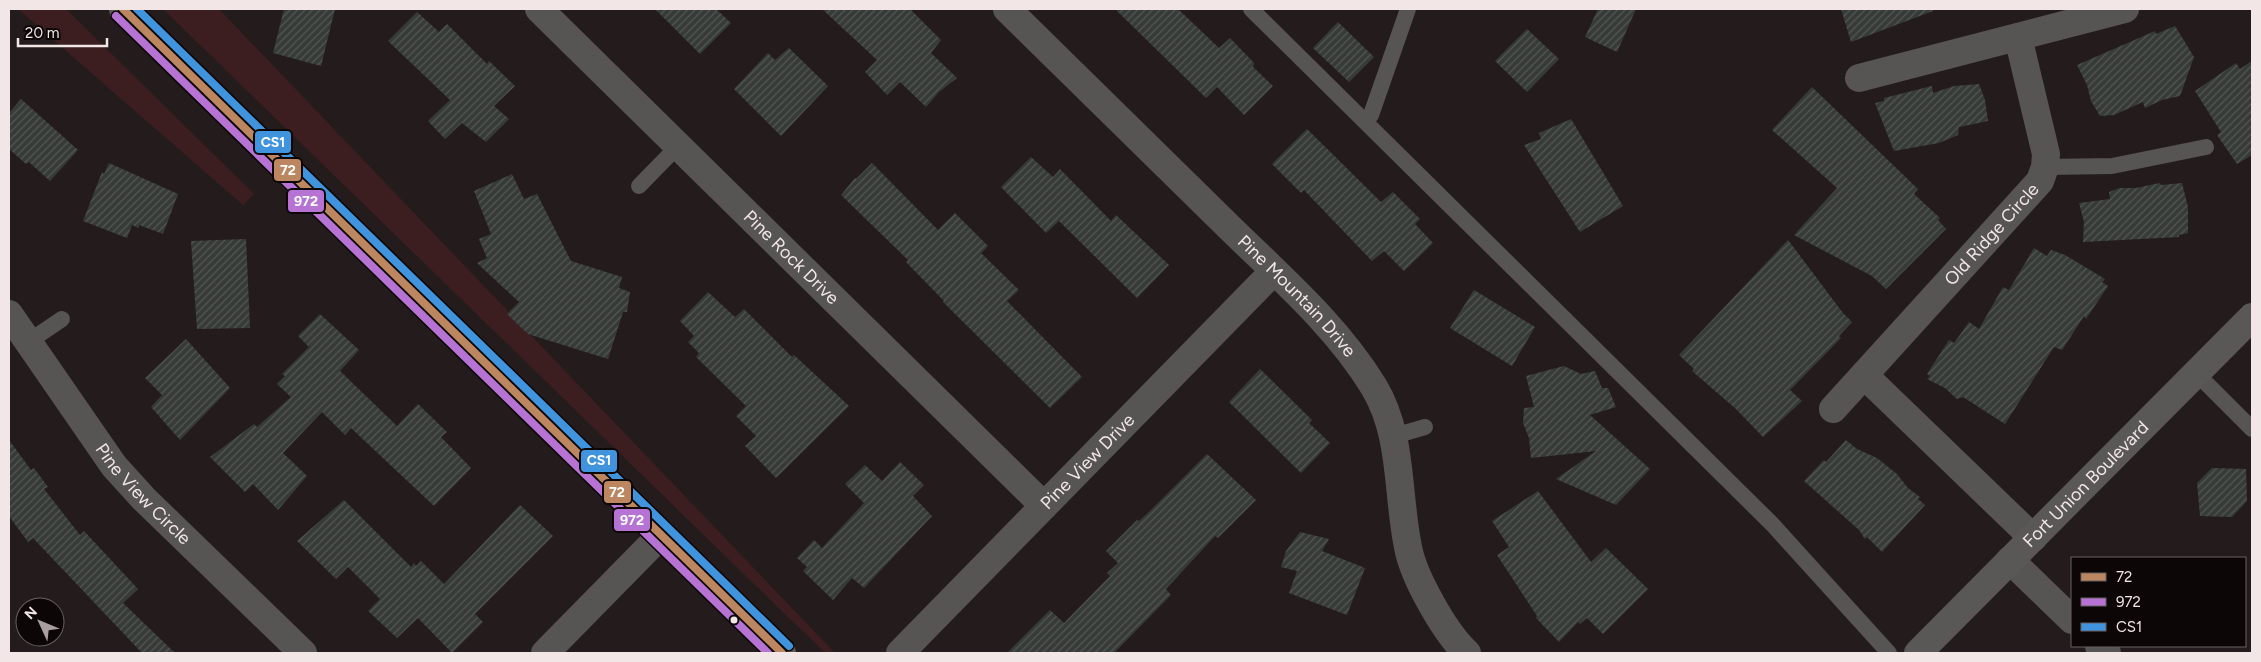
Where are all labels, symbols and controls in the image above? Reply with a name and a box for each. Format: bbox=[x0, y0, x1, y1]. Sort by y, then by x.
scale bar bbox=[18, 15, 106, 47]
text: 20 m bbox=[25, 24, 59, 42]
line badge: CS1 bbox=[254, 130, 292, 154]
text: CS1 bbox=[261, 134, 285, 151]
line badge: 72 bbox=[273, 158, 302, 182]
text: 72 bbox=[280, 162, 296, 179]
street label: Old Ridge Circle bbox=[1940, 178, 2044, 290]
line badge: 972 bbox=[287, 189, 325, 213]
text: 972 bbox=[294, 193, 318, 210]
street label: Pine Rock Drive bbox=[739, 206, 844, 309]
street label: Pine Mountain Drive bbox=[1233, 230, 1361, 362]
street label: Pine View Drive bbox=[1036, 409, 1139, 514]
street label: Fort Union Boulevard bbox=[2018, 416, 2153, 552]
street label: Pine View Circle bbox=[91, 439, 196, 549]
line badge: CS1 bbox=[580, 449, 618, 473]
text: CS1 bbox=[587, 452, 611, 469]
line badge: 72 bbox=[603, 480, 632, 504]
text: 72 bbox=[609, 484, 625, 501]
line badge: 972 bbox=[613, 508, 651, 532]
text: 972 bbox=[620, 512, 644, 529]
legend bbox=[2071, 557, 2246, 647]
text: 72 bbox=[2116, 568, 2132, 586]
text: 972 bbox=[2116, 593, 2141, 611]
north arrow bbox=[15, 597, 65, 647]
text: N bbox=[21, 604, 41, 623]
unlabelled marker bbox=[729, 615, 739, 625]
text: CS1 bbox=[2116, 618, 2142, 636]

